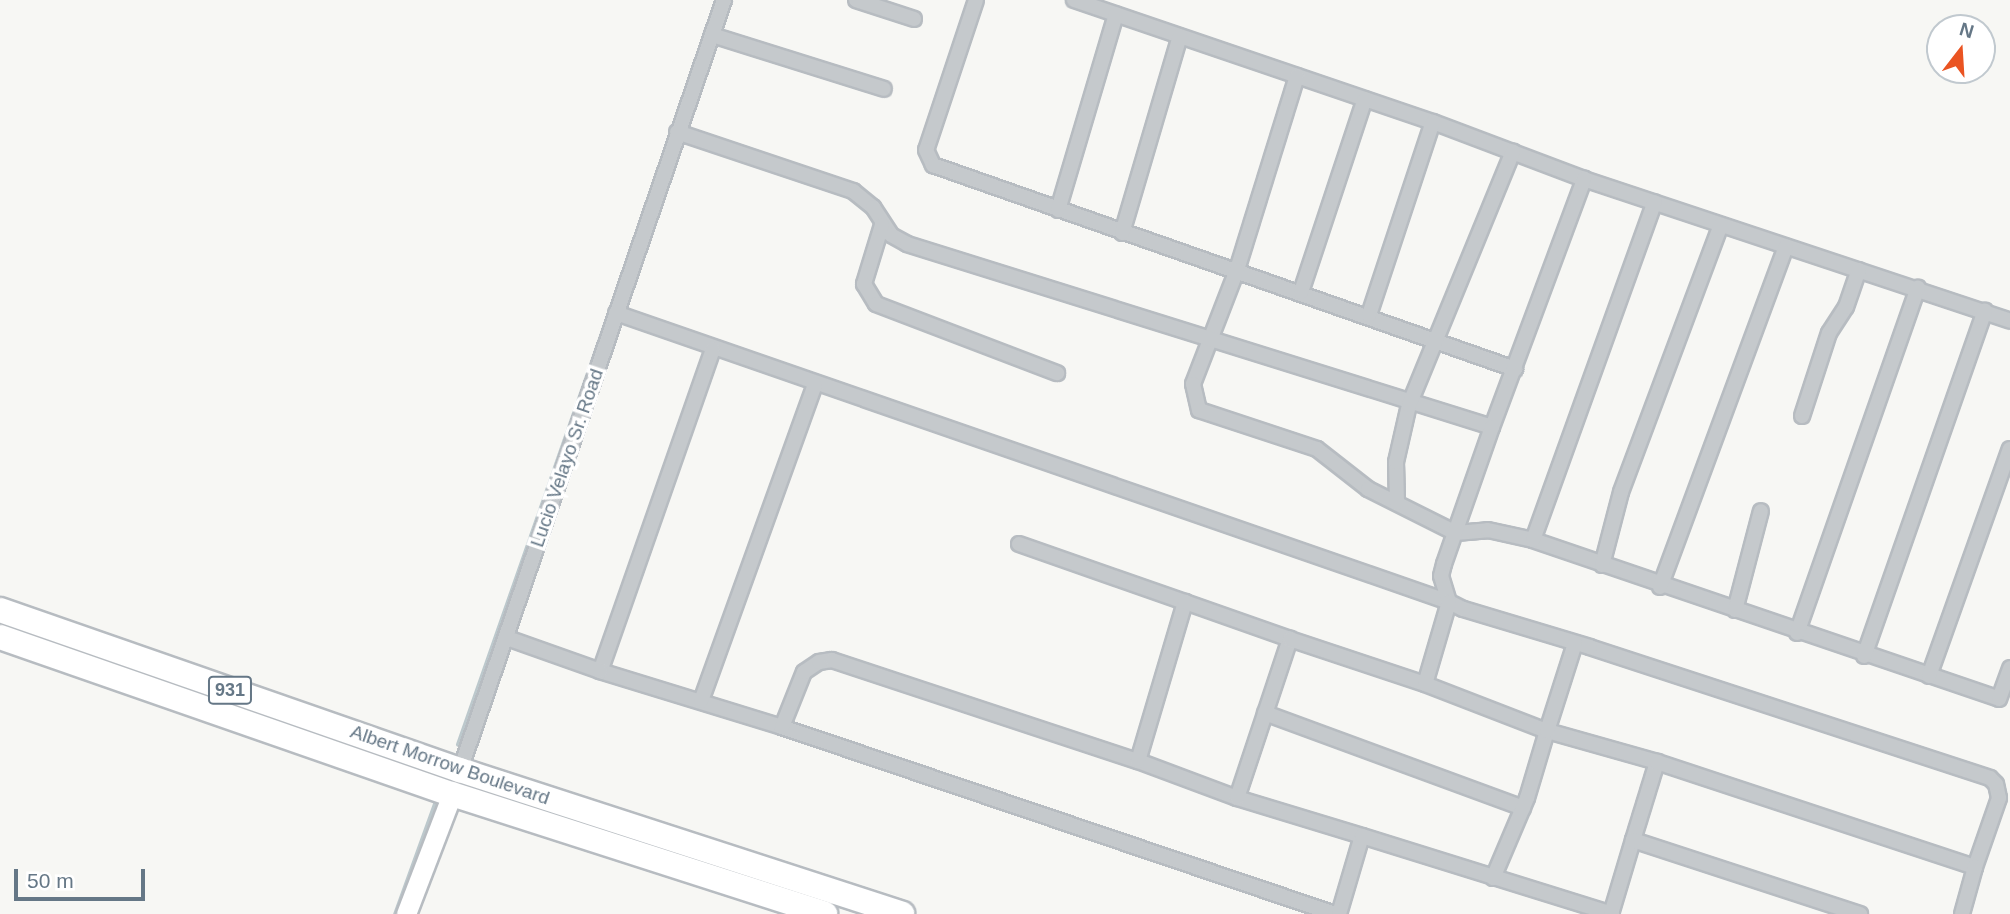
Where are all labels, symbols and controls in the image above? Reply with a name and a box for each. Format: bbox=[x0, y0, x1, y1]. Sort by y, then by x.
north arrow bbox=[1926, 14, 1996, 84]
text: N bbox=[1957, 18, 1976, 42]
street label: Lucio Velayo Sr. Road bbox=[526, 366, 608, 550]
road number: 931 bbox=[207, 676, 253, 704]
street label: Albert Morrow Boulevard bbox=[347, 720, 553, 810]
scale bar bbox=[18, 855, 149, 899]
text: 50 m bbox=[27, 869, 74, 892]

